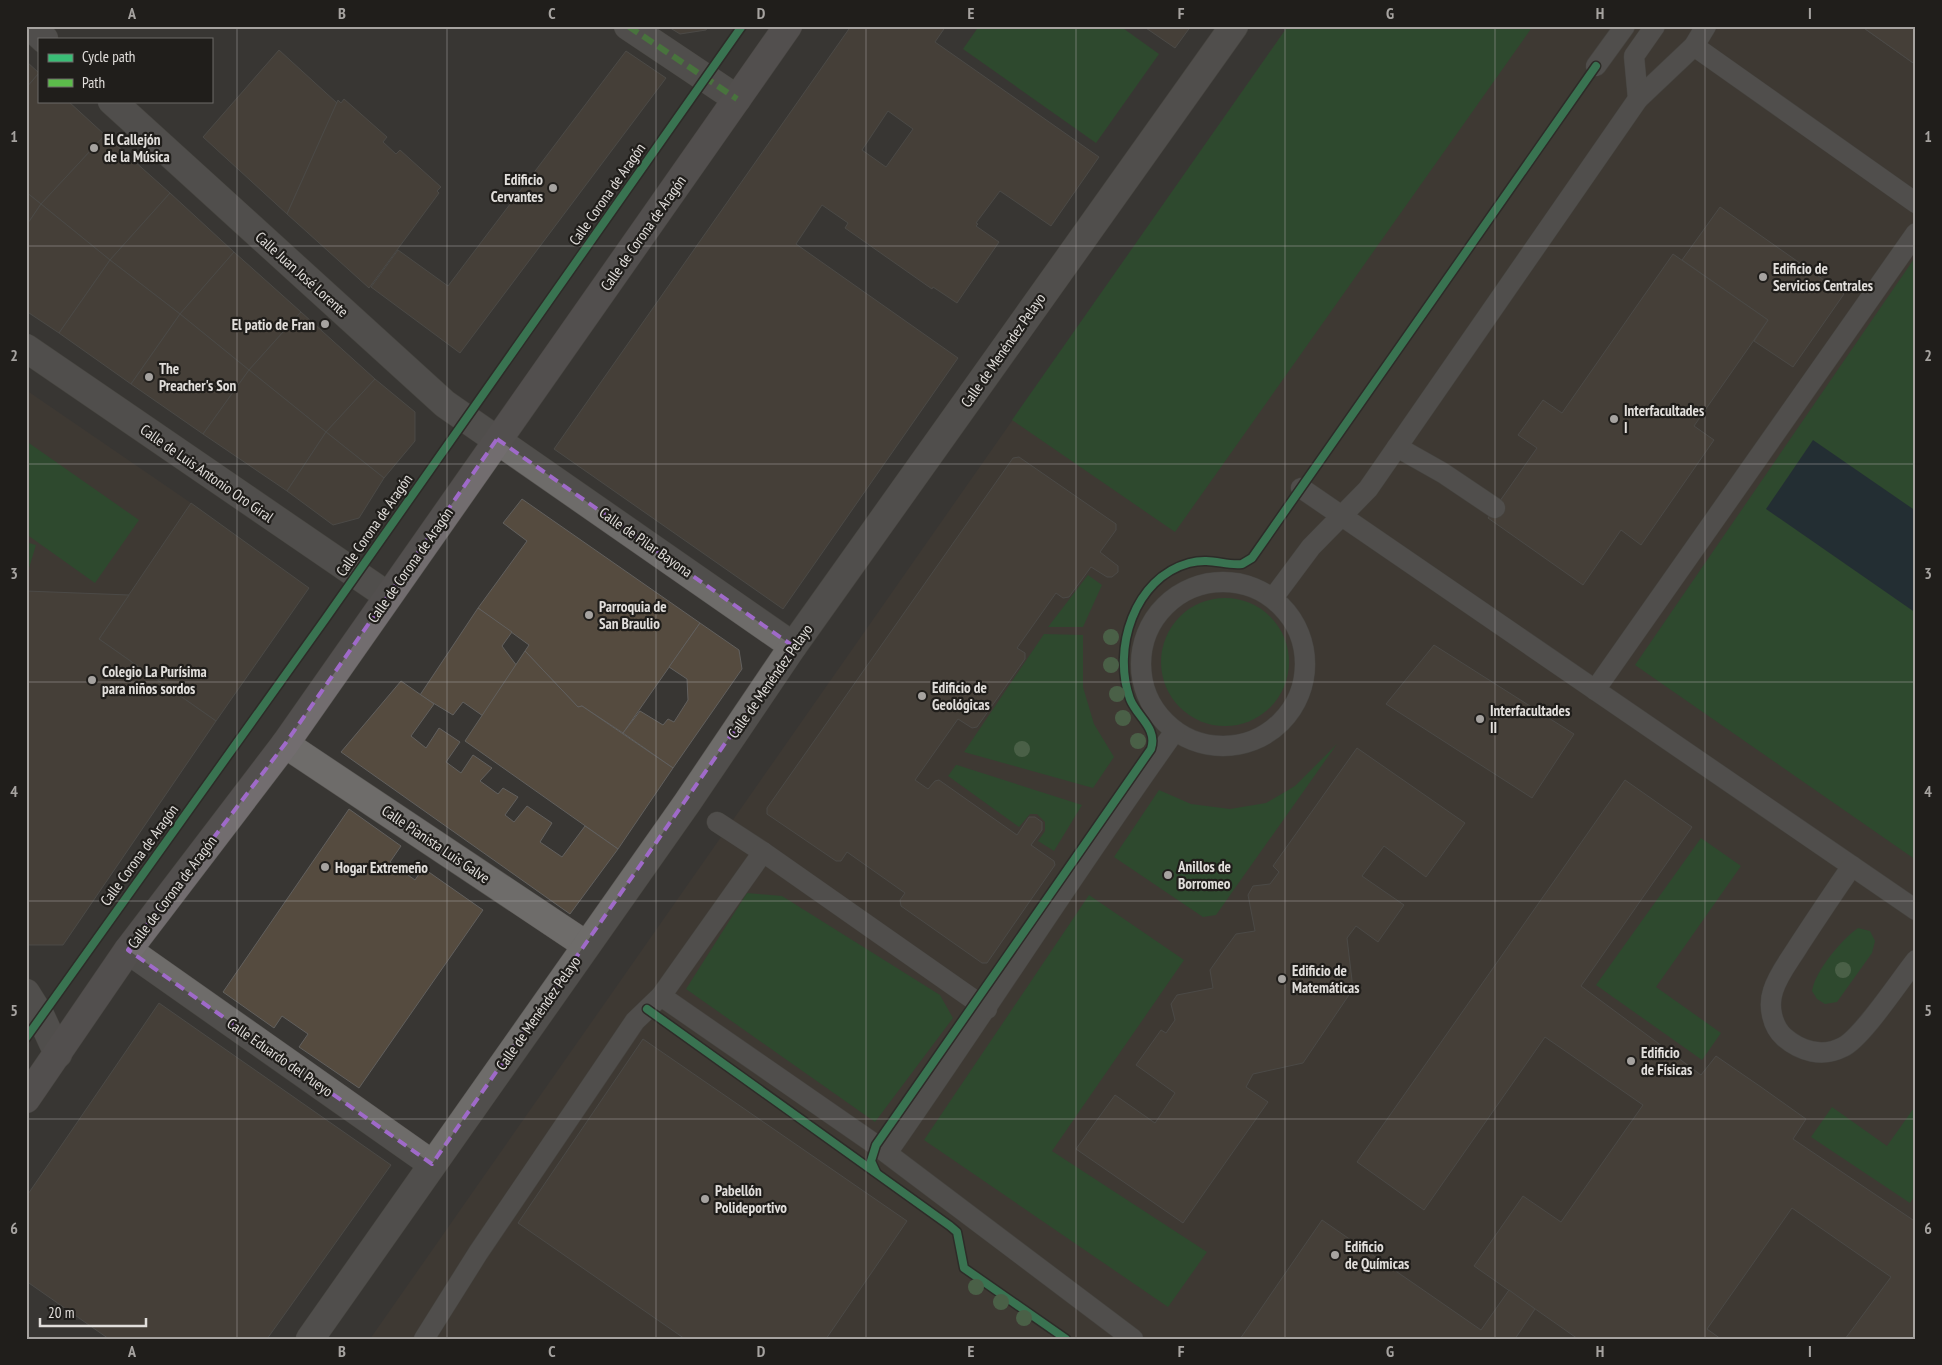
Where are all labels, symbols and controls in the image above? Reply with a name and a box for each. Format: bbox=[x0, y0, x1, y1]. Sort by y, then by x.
text: A bbox=[127, 3, 137, 23]
text: B bbox=[338, 3, 346, 23]
text: C bbox=[548, 3, 556, 23]
text: D bbox=[757, 3, 766, 23]
text: E bbox=[968, 3, 975, 23]
text: F bbox=[1178, 3, 1185, 23]
text: G bbox=[1386, 3, 1394, 23]
text: H bbox=[1596, 3, 1604, 23]
text: I bbox=[1808, 3, 1812, 23]
legend bbox=[38, 38, 212, 102]
text: Cycle path bbox=[82, 47, 135, 66]
text: Path bbox=[82, 73, 105, 92]
text: 1 bbox=[10, 126, 18, 146]
text: 1 bbox=[1924, 126, 1932, 146]
place label: El Callejón de la Música bbox=[104, 130, 170, 166]
street label: Calle Corona de Aragón bbox=[565, 139, 649, 249]
marker: El Callejón de la Música bbox=[88, 142, 100, 154]
place label: Edificio Cervantes bbox=[491, 170, 543, 206]
street label: Calle de Corona de Aragón bbox=[596, 172, 690, 294]
marker: Edificio Cervantes bbox=[547, 182, 559, 194]
street label: Calle Juan José Lorente bbox=[252, 227, 352, 321]
place label: Edificio de Servicios Centrales bbox=[1773, 259, 1873, 295]
marker: Edificio de Servicios Centrales bbox=[1757, 271, 1769, 283]
street label: Calle de Menéndez Pelayo bbox=[957, 289, 1049, 411]
place label: El patio de Fran bbox=[232, 315, 315, 334]
marker: El patio de Fran bbox=[319, 318, 331, 330]
text: 2 bbox=[10, 345, 18, 365]
text: 2 bbox=[1924, 345, 1932, 365]
place label: The Preacher's Son bbox=[159, 359, 237, 395]
marker: The Preacher's Son bbox=[143, 371, 155, 383]
place label: Interfacultades I bbox=[1624, 401, 1704, 437]
marker: Interfacultades I bbox=[1608, 413, 1620, 425]
street label: Calle de Luis Antonio Oro Giral bbox=[137, 420, 278, 527]
street label: Calle Corona de Aragón bbox=[332, 470, 416, 580]
street label: Calle de Pilar Bayona bbox=[596, 503, 696, 581]
street label: Calle de Corona de Aragón bbox=[363, 504, 457, 626]
text: 3 bbox=[10, 563, 18, 583]
text: 3 bbox=[1924, 563, 1932, 583]
place label: Parroquia de San Braulio bbox=[599, 597, 667, 633]
marker: Parroquia de San Braulio bbox=[583, 609, 595, 621]
street label: Calle de Menéndez Pelayo bbox=[724, 620, 816, 742]
place label: Colegio La Purísima para niños sordos bbox=[102, 662, 207, 698]
marker: Colegio La Purísima para niños sordos bbox=[86, 674, 98, 686]
place label: Edificio de Geológicas bbox=[932, 678, 990, 714]
marker: Edificio de Geológicas bbox=[916, 690, 928, 702]
place label: Interfacultades II bbox=[1490, 701, 1570, 737]
marker: Interfacultades II bbox=[1474, 713, 1486, 725]
text: 4 bbox=[10, 781, 18, 801]
text: 4 bbox=[1924, 781, 1932, 801]
street label: Calle Corona de Aragón bbox=[96, 801, 182, 909]
street label: Calle Pianista Luis Galve bbox=[378, 801, 494, 887]
street label: Calle de Corona de Aragón bbox=[123, 832, 221, 952]
place label: Anillos de Borromeo bbox=[1177, 857, 1231, 893]
place label: Hogar Extremeño bbox=[335, 858, 428, 877]
marker: Hogar Extremeño bbox=[319, 861, 331, 873]
marker: Anillos de Borromeo bbox=[1162, 869, 1174, 881]
street label: Calle de Menéndez Pelayo bbox=[492, 952, 584, 1074]
place label: Edificio de Matemáticas bbox=[1292, 961, 1360, 997]
marker: Edificio de Matemáticas bbox=[1276, 973, 1288, 985]
text: 5 bbox=[10, 1000, 18, 1020]
text: 5 bbox=[1924, 1000, 1932, 1020]
street label: Calle Eduardo del Pueyo bbox=[223, 1013, 337, 1101]
place label: Edificio de Físicas bbox=[1641, 1043, 1692, 1079]
marker: Edificio de Físicas bbox=[1625, 1055, 1637, 1067]
place label: Pabellón Polideportivo bbox=[715, 1181, 787, 1217]
marker: Pabellón Polideportivo bbox=[699, 1193, 711, 1205]
text: 6 bbox=[10, 1218, 18, 1238]
text: 6 bbox=[1924, 1218, 1932, 1238]
place label: Edificio de Químicas bbox=[1345, 1237, 1409, 1273]
marker: Edificio de Químicas bbox=[1329, 1249, 1341, 1261]
scale bar bbox=[40, 1295, 146, 1327]
text: 20 m bbox=[48, 1303, 74, 1322]
text: A bbox=[127, 1341, 137, 1361]
text: B bbox=[338, 1341, 346, 1361]
text: C bbox=[548, 1341, 556, 1361]
text: D bbox=[757, 1341, 766, 1361]
text: E bbox=[968, 1341, 975, 1361]
text: F bbox=[1178, 1341, 1185, 1361]
text: G bbox=[1386, 1341, 1394, 1361]
text: H bbox=[1596, 1341, 1604, 1361]
text: I bbox=[1808, 1341, 1812, 1361]

